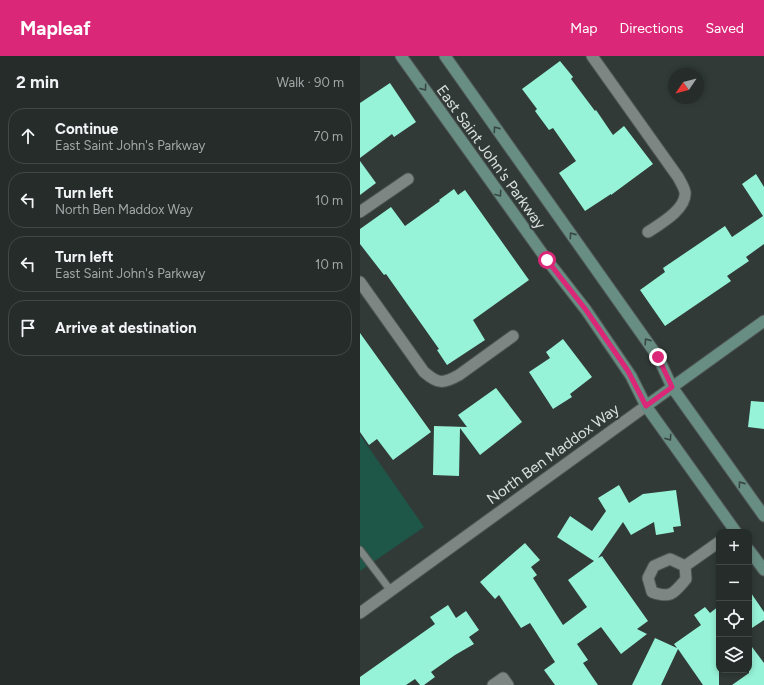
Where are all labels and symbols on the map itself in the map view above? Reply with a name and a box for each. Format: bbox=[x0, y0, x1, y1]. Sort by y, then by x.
north arrow bbox=[668, 68, 704, 104]
street label: East Saint John's Parkway bbox=[433, 82, 549, 233]
one-way arrow bbox=[419, 83, 426, 90]
one-way arrow bbox=[493, 126, 501, 133]
one-way arrow bbox=[494, 189, 501, 196]
one-way arrow bbox=[569, 232, 577, 239]
route start bbox=[538, 251, 556, 269]
one-way arrow bbox=[644, 338, 652, 345]
route end bbox=[649, 348, 667, 366]
street label: North Ben Maddox Way bbox=[483, 400, 623, 508]
one-way arrow bbox=[664, 433, 671, 440]
one-way arrow bbox=[738, 481, 746, 488]

